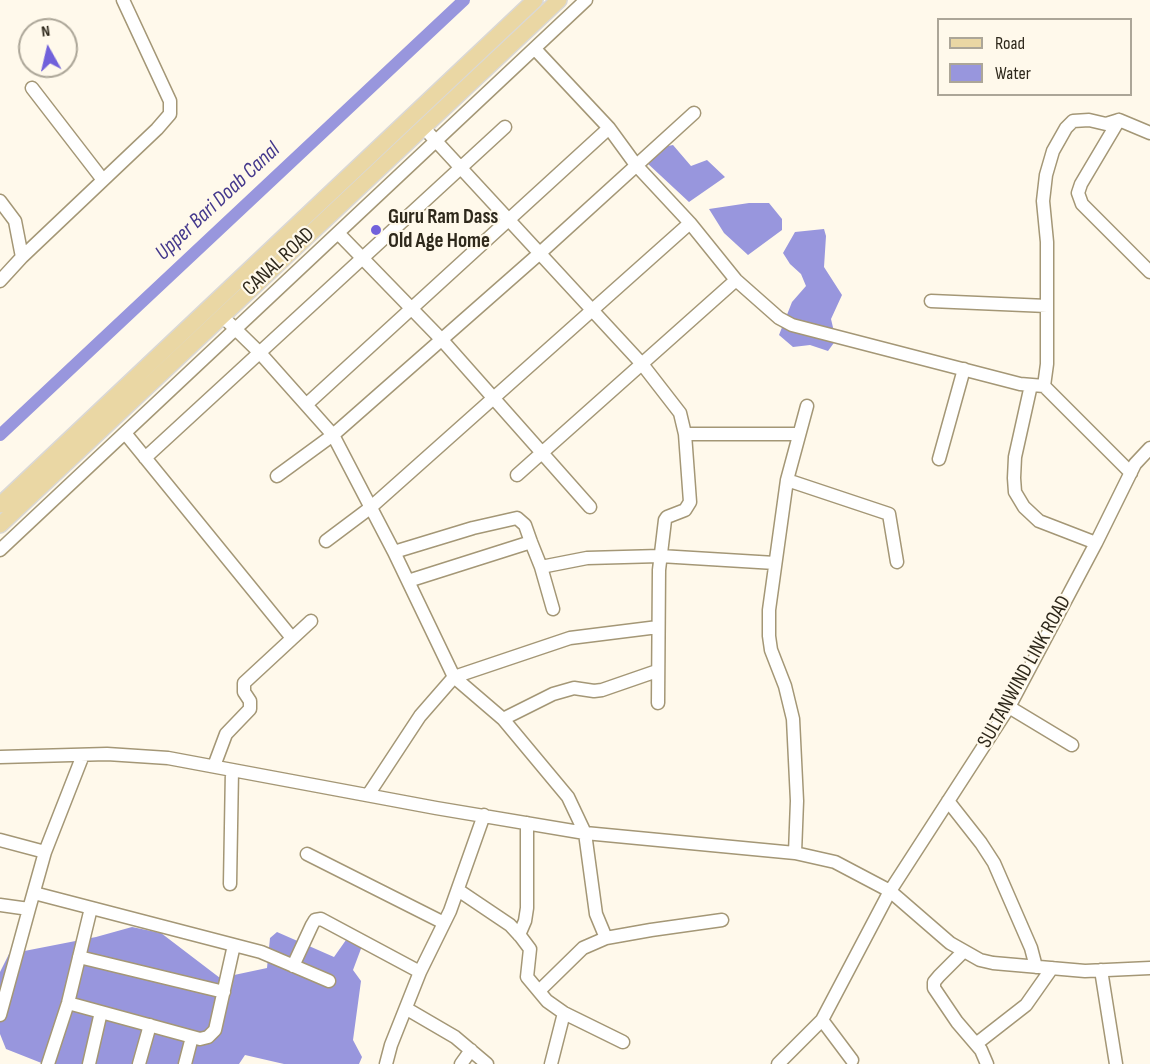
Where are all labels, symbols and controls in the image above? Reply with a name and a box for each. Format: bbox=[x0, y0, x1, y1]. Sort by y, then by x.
north arrow bbox=[18, 18, 78, 78]
legend bbox=[937, 18, 1132, 96]
text: N bbox=[40, 22, 51, 42]
text: Road bbox=[995, 33, 1025, 54]
text: Water bbox=[995, 63, 1031, 84]
water label: Upper Bari Doab Canal bbox=[150, 137, 286, 267]
place label: Guru Ram Dass Old Age Home bbox=[388, 205, 498, 255]
street label: CANAL ROAD bbox=[238, 222, 320, 302]
marker: Guru Ram Dass Old Age Home bbox=[369, 223, 383, 237]
street label: SULTANWIND LINK ROAD bbox=[973, 591, 1077, 753]

